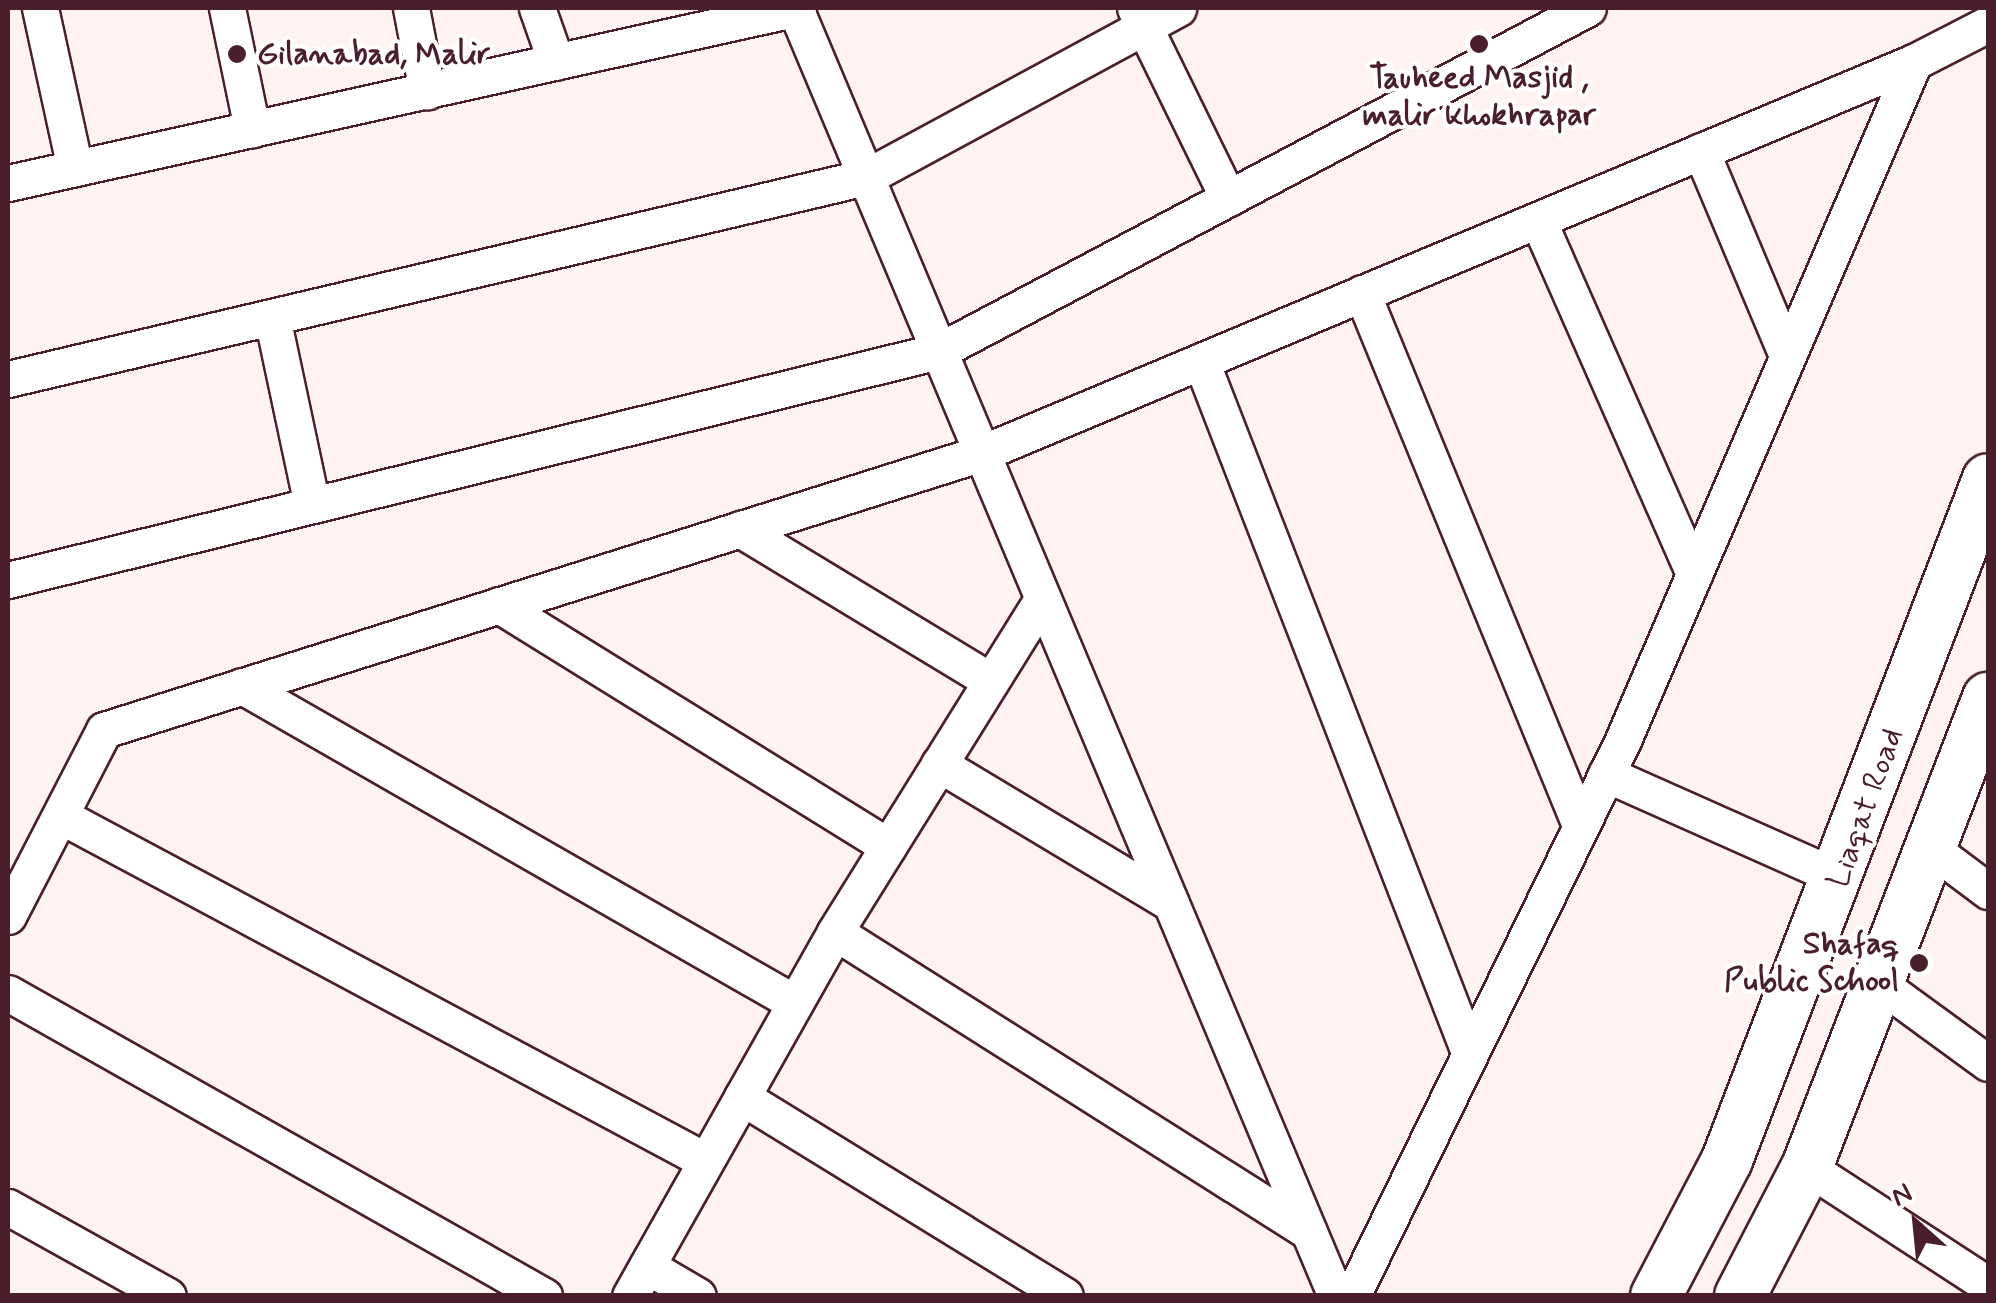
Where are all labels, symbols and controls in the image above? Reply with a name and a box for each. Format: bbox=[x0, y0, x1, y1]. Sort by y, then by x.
marker: Tauheed Masjid , malir khokhrapar bbox=[1468, 33, 1490, 55]
place label: Gilanabad, Malir bbox=[257, 35, 493, 73]
marker: Gilanabad, Malir bbox=[226, 43, 248, 65]
place label: Tauheed Masjid , malir khokhrapar bbox=[1363, 60, 1595, 135]
street label: Liaqat Road bbox=[1819, 723, 1913, 893]
place label: Shafaq Public School bbox=[1723, 926, 1899, 1001]
marker: Shafaq Public School bbox=[1908, 952, 1930, 974]
north arrow bbox=[1866, 1173, 1966, 1273]
text: N bbox=[1885, 1175, 1919, 1217]

